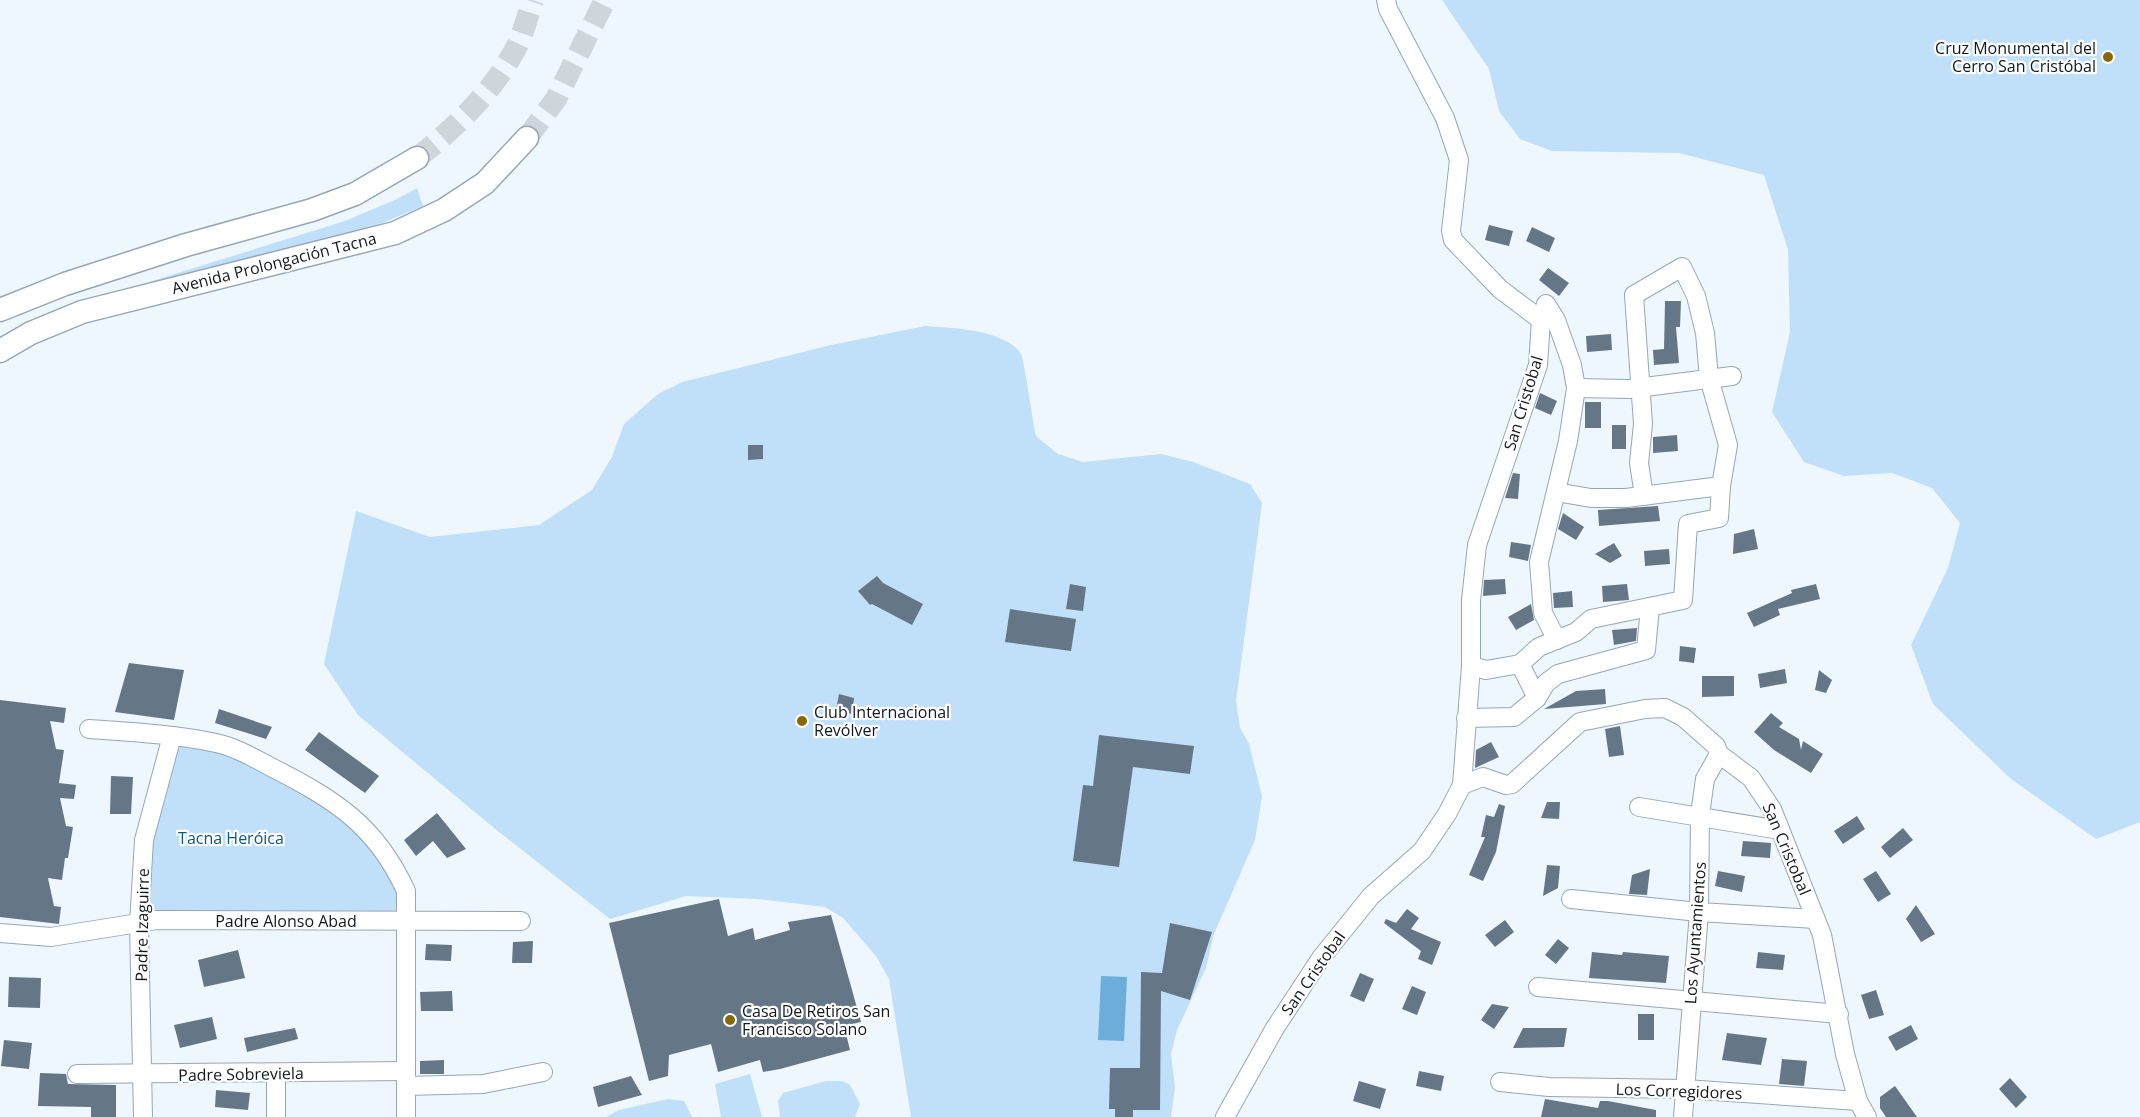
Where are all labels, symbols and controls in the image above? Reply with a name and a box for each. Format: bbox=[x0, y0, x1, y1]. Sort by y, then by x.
place label: Cruz Monumental del Cerro San Cristóbal bbox=[1935, 37, 2096, 77]
marker: Cruz Monumental del Cerro San Cristóbal bbox=[2101, 50, 2115, 64]
street label: Avenida Prolongación Tacna bbox=[169, 227, 379, 299]
street label: San Cristobal bbox=[1498, 353, 1548, 453]
place label: Club Internacional Revólver bbox=[814, 701, 950, 741]
marker: Club Internacional Revólver bbox=[795, 714, 809, 728]
street label: San Cristobal bbox=[1758, 800, 1816, 898]
park label: Tacna Heróica bbox=[178, 827, 284, 849]
street label: Los Ayuntamientos bbox=[1679, 861, 1711, 1005]
street label: Padre Izaguirre bbox=[130, 868, 154, 982]
street label: Padre Alonso Abad bbox=[215, 910, 357, 932]
street label: San Cristobal bbox=[1276, 927, 1350, 1019]
place label: Casa De Retiros San Francisco Solano bbox=[742, 1000, 890, 1040]
marker: Casa De Retiros San Francisco Solano bbox=[723, 1013, 737, 1027]
street label: Padre Sobreviela bbox=[178, 1062, 304, 1086]
street label: Los Corregidores bbox=[1615, 1078, 1743, 1104]

